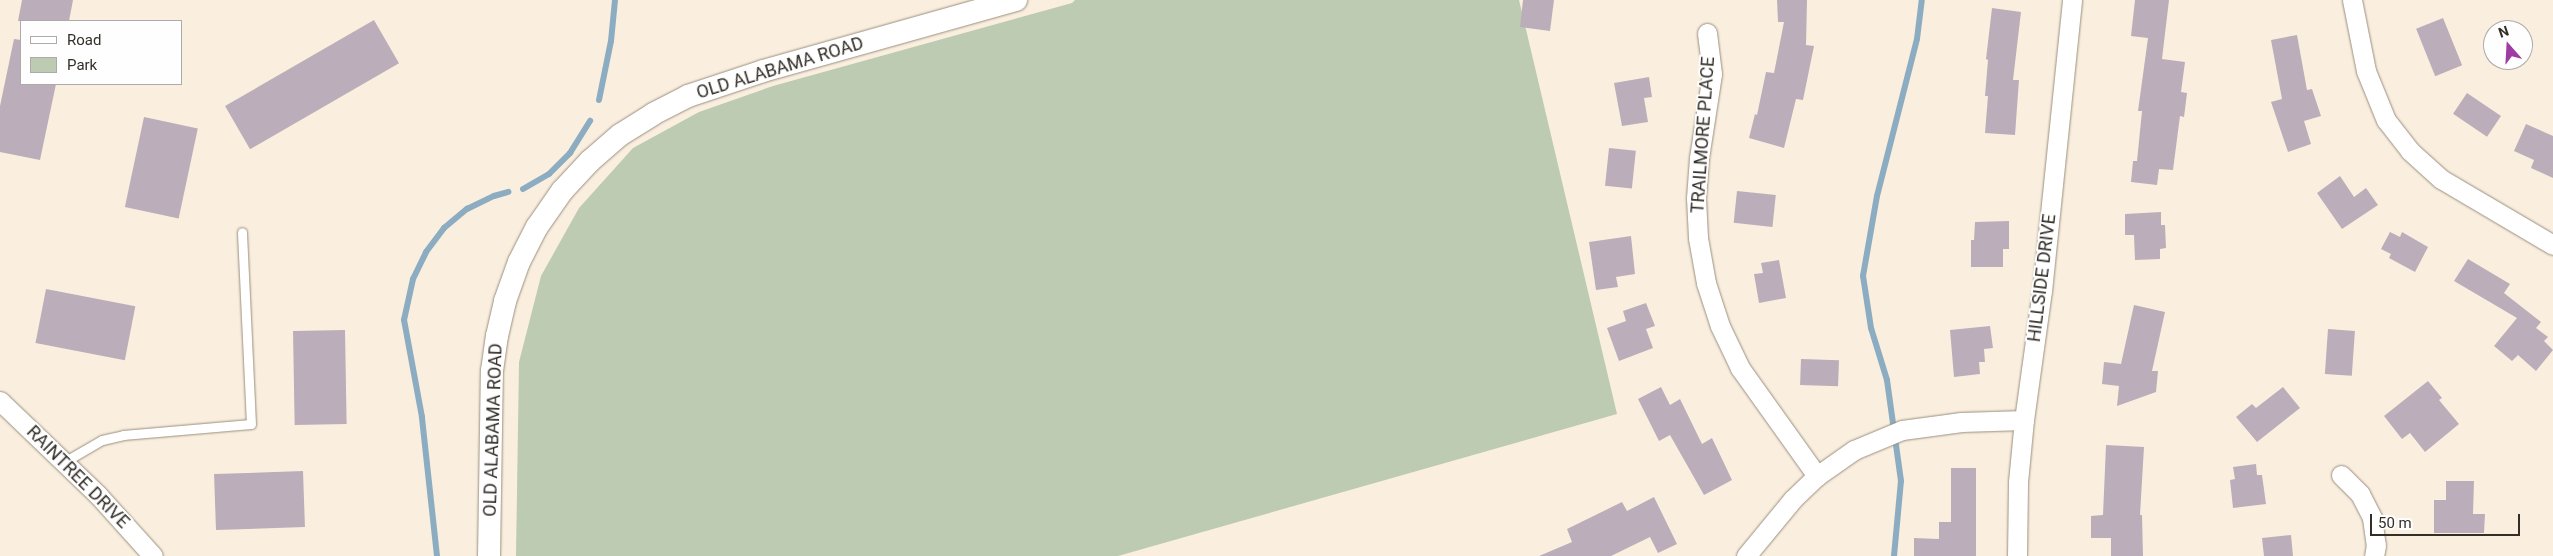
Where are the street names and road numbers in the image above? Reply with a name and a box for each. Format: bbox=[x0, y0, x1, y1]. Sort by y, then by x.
street label: OLD ALABAMA ROAD bbox=[694, 32, 866, 104]
street label: TRAILMORE PLACE bbox=[1687, 56, 1719, 214]
street label: HILLSIDE DRIVE bbox=[2023, 213, 2061, 343]
street label: OLD ALABAMA ROAD bbox=[479, 343, 507, 517]
street label: RAINTREE DRIVE bbox=[22, 421, 134, 533]

